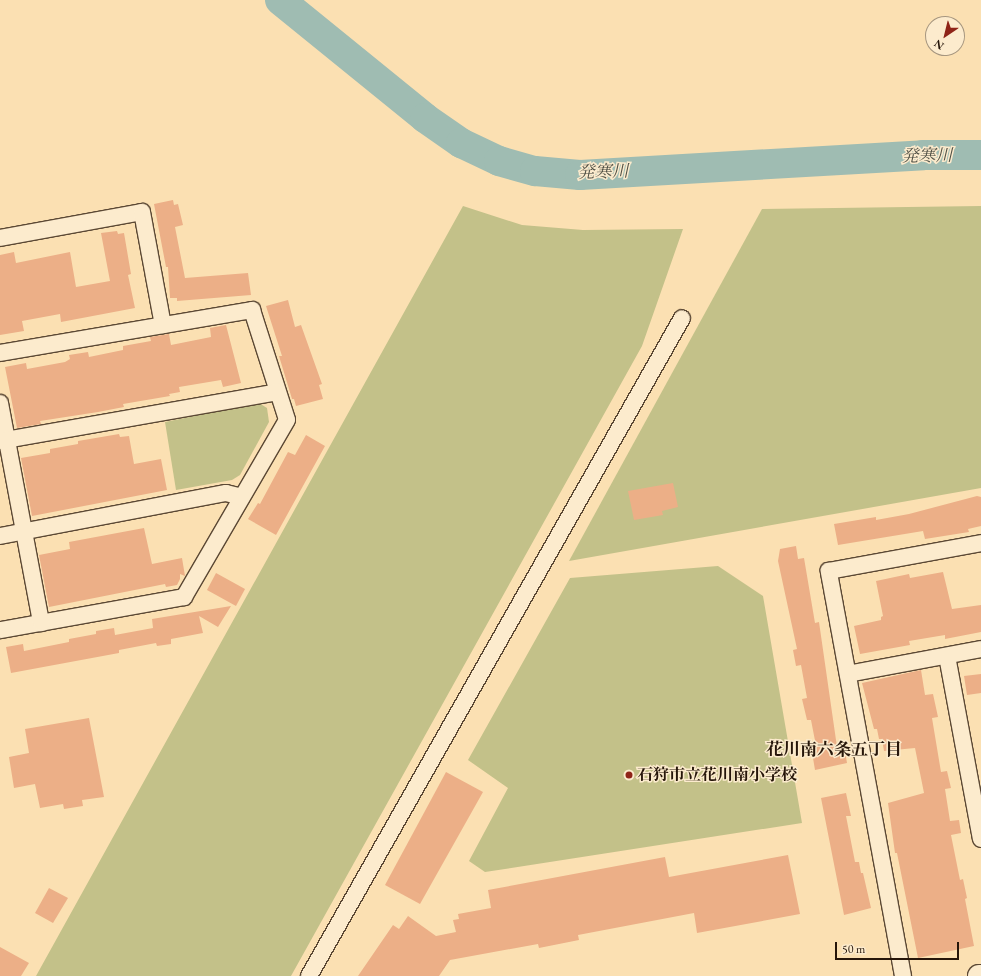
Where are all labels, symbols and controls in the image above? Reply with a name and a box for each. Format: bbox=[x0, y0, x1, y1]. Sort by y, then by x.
north arrow bbox=[925, 16, 965, 56]
text: N bbox=[931, 37, 946, 53]
water label: 発寒川 bbox=[901, 145, 953, 167]
water label: 発寒川 bbox=[577, 161, 629, 183]
district label: 花川南六条五丁目 bbox=[766, 740, 902, 760]
place label: 石狩市立花川南小学校 bbox=[637, 765, 797, 785]
marker: 石狩市立花川南小学校 bbox=[624, 770, 634, 780]
scale bar bbox=[837, 934, 961, 960]
text: 50 m bbox=[842, 941, 865, 957]

